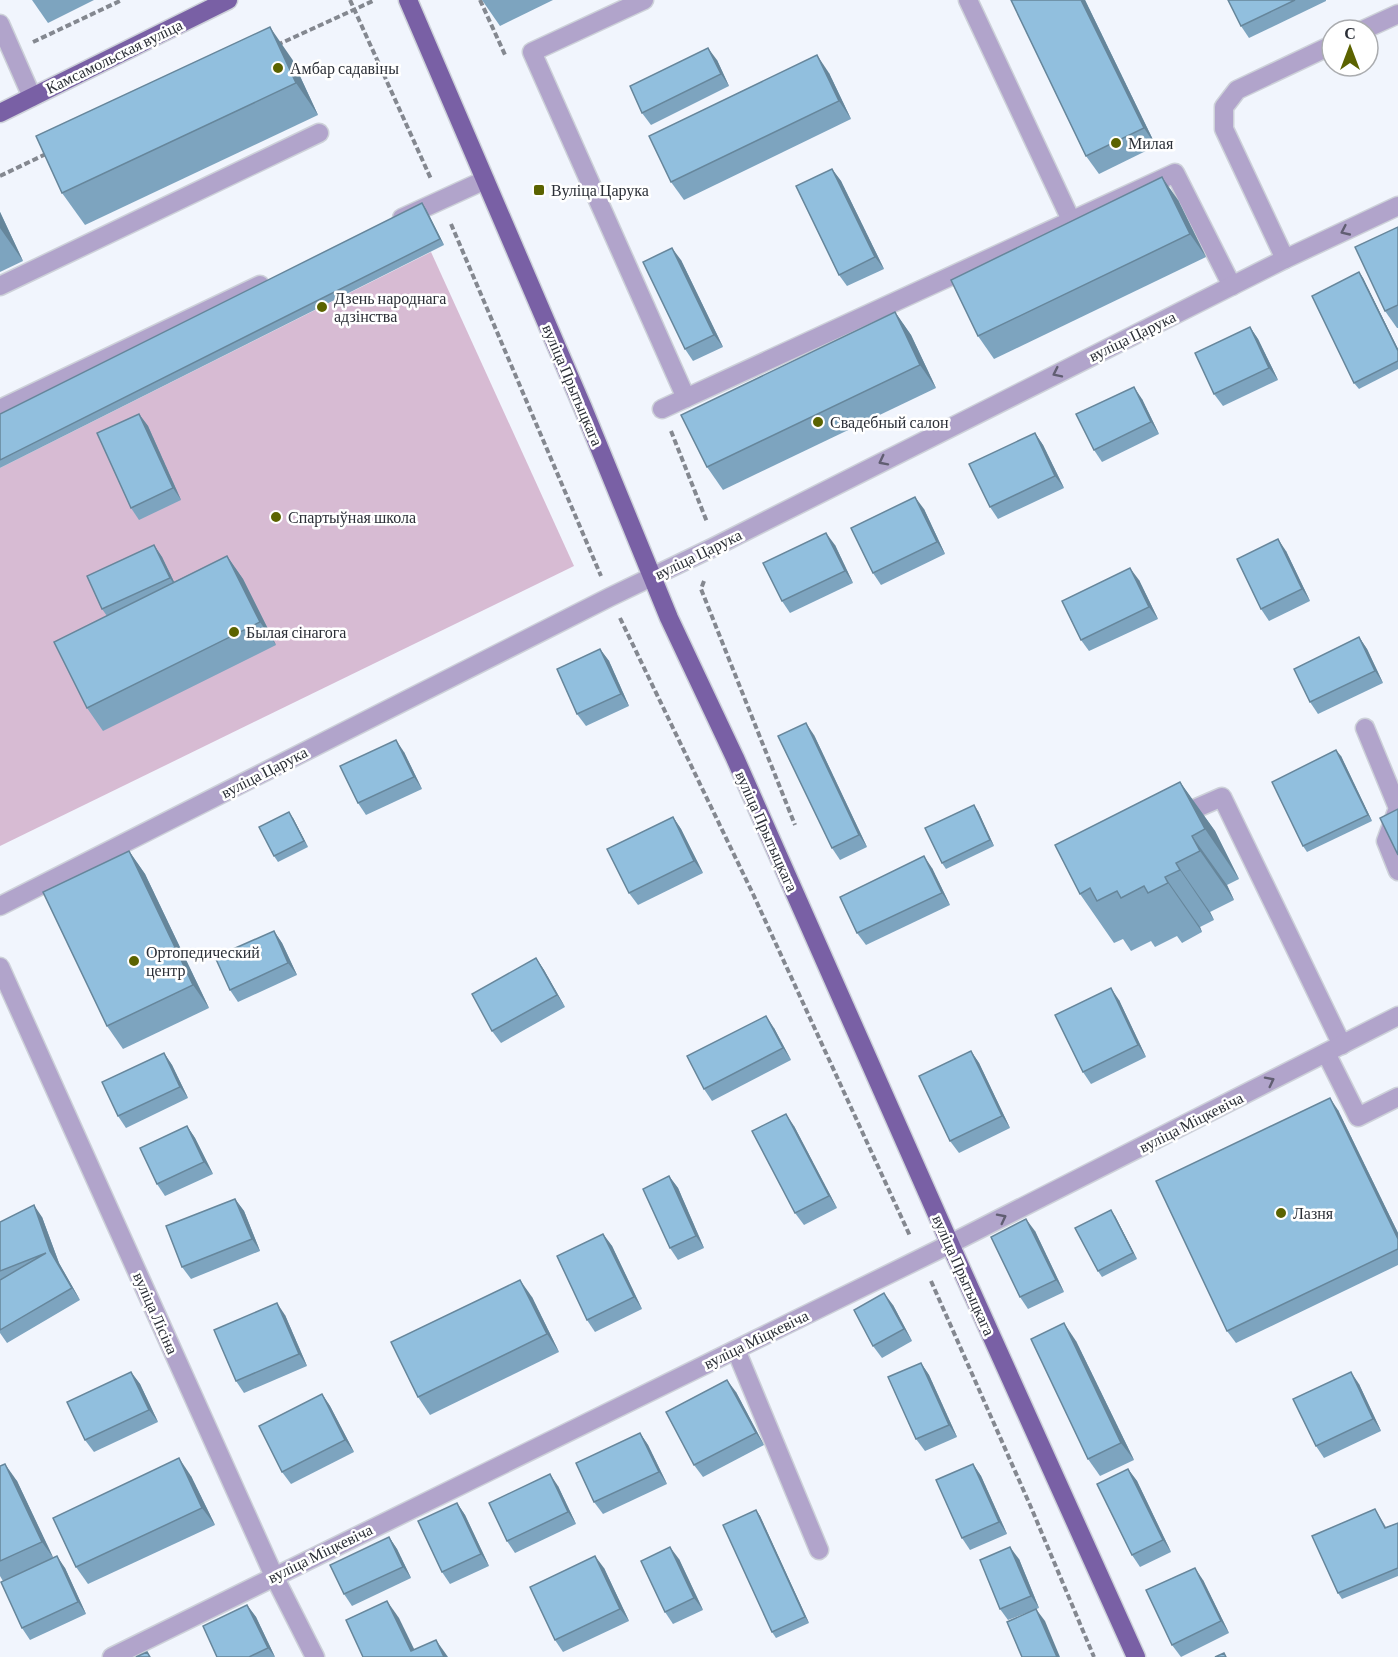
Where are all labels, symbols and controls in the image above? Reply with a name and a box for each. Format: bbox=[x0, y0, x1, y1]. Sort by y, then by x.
street label: Камсамольская вуліца bbox=[43, 16, 186, 98]
north arrow bbox=[1320, 18, 1380, 78]
text: С bbox=[1344, 25, 1356, 42]
place label: Амбар садавіны bbox=[290, 60, 399, 78]
marker: Амбар садавіны bbox=[271, 61, 285, 75]
place label: Милая bbox=[1128, 135, 1174, 152]
marker: Милая bbox=[1109, 136, 1123, 150]
place label: Вуліца Царука bbox=[551, 182, 649, 200]
marker: Вуліца Царука bbox=[532, 183, 546, 197]
one-way arrow bbox=[1341, 223, 1352, 235]
place label: Дзень народнага адзінства bbox=[334, 290, 446, 326]
marker: Дзень народнага адзінства bbox=[315, 300, 329, 314]
street label: вуліца Царука bbox=[1086, 308, 1179, 366]
street label: вуліца Прытыцкага bbox=[538, 322, 606, 449]
one-way arrow bbox=[1053, 366, 1064, 377]
place label: Свадебный салон bbox=[830, 414, 949, 432]
marker: Свадебный салон bbox=[811, 415, 825, 429]
one-way arrow bbox=[879, 454, 890, 465]
place label: Спартыўная школа bbox=[288, 509, 416, 527]
marker: Спартыўная школа bbox=[269, 510, 283, 524]
street label: вуліца Царука bbox=[652, 526, 745, 584]
place label: Былая сінагога bbox=[246, 624, 346, 641]
marker: Былая сінагога bbox=[227, 625, 241, 639]
street label: вуліца Царука bbox=[218, 743, 311, 802]
street label: вуліца Прытыцкага bbox=[731, 768, 801, 895]
place label: Ортопедический центр bbox=[146, 944, 260, 980]
marker: Ортопедический центр bbox=[127, 954, 141, 968]
one-way arrow bbox=[1263, 1077, 1274, 1089]
street label: вуліца Міцкевіча bbox=[1136, 1089, 1246, 1157]
place label: Лазня bbox=[1293, 1205, 1334, 1222]
marker: Лазня bbox=[1274, 1206, 1288, 1220]
street label: вуліца Прытыцкага bbox=[928, 1212, 998, 1339]
one-way arrow bbox=[996, 1213, 1007, 1225]
street label: вуліца Лісіна bbox=[129, 1270, 181, 1357]
street label: вуліца Міцкевіча bbox=[701, 1307, 812, 1373]
street label: вуліца Міцкевіча bbox=[265, 1521, 376, 1587]

